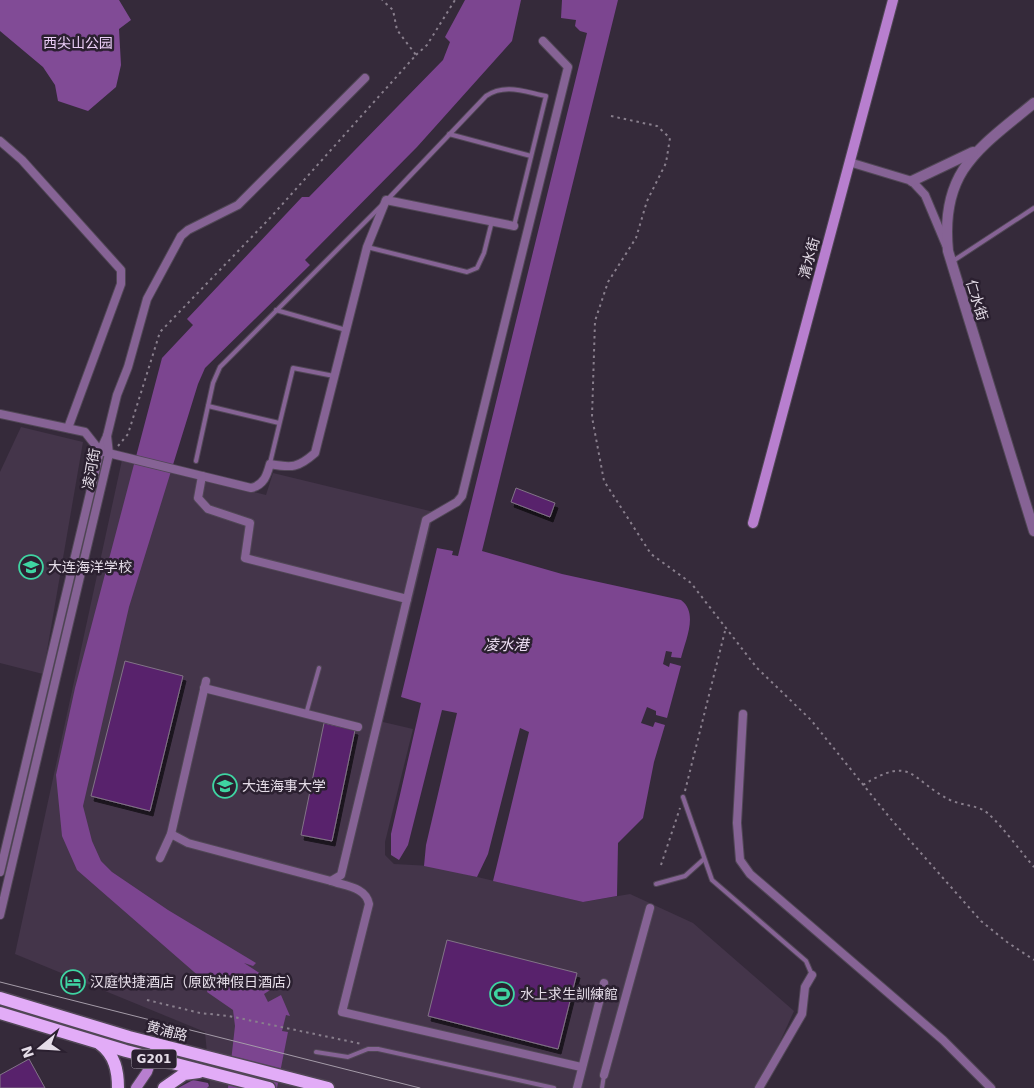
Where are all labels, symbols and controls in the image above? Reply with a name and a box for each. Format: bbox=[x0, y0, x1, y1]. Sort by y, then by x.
park label: 西尖山公园 bbox=[43, 35, 113, 51]
street label: 清水街 bbox=[796, 236, 822, 280]
street label: 仁水街 bbox=[963, 278, 991, 322]
street label: 凌河街 bbox=[79, 447, 103, 491]
school or university icon: 大连海洋学校 bbox=[18, 554, 44, 580]
place label: 大连海洋学校 bbox=[48, 559, 132, 575]
water label: 凌水港 bbox=[483, 636, 530, 654]
school or university icon: 大连海事大学 bbox=[212, 773, 238, 799]
place label: 大连海事大学 bbox=[242, 778, 326, 794]
hotel icon: 汉庭快捷酒店（原欧神假日酒店） bbox=[60, 969, 86, 995]
place label: 汉庭快捷酒店（原欧神假日酒店） bbox=[90, 974, 300, 990]
sports icon: 水上求生訓練館 bbox=[489, 981, 515, 1007]
place label: 水上求生訓練館 bbox=[520, 986, 618, 1002]
street label: 黄浦路 bbox=[145, 1018, 189, 1044]
north arrow bbox=[15, 1023, 65, 1073]
text: N bbox=[18, 1044, 37, 1060]
road number: G201 bbox=[132, 1050, 176, 1068]

